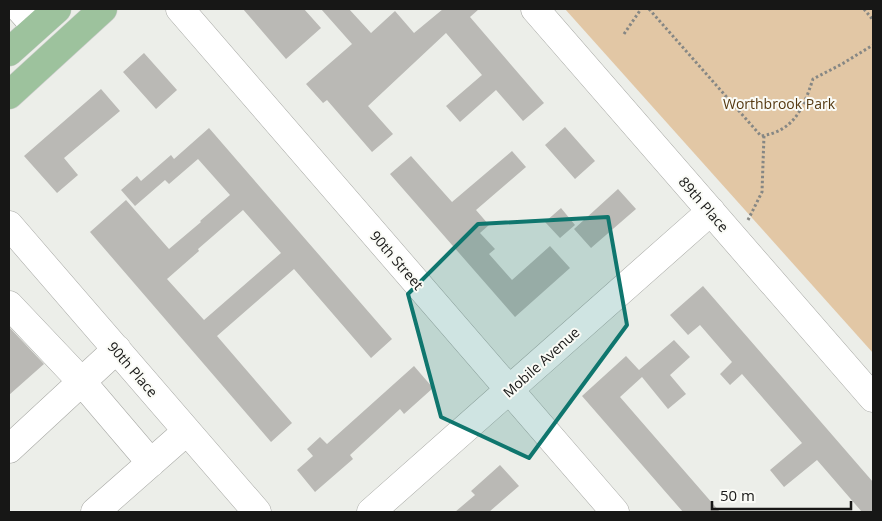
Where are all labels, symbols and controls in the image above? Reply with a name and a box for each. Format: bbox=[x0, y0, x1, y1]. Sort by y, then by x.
park label: Worthbrook Park bbox=[723, 94, 836, 113]
street label: 89th Place bbox=[675, 172, 733, 236]
street label: 90th Street bbox=[366, 226, 428, 294]
street label: Mobile Avenue bbox=[499, 322, 583, 401]
street label: 90th Place bbox=[104, 337, 162, 401]
scale bar bbox=[712, 478, 851, 510]
text: 50 m bbox=[720, 485, 755, 505]

